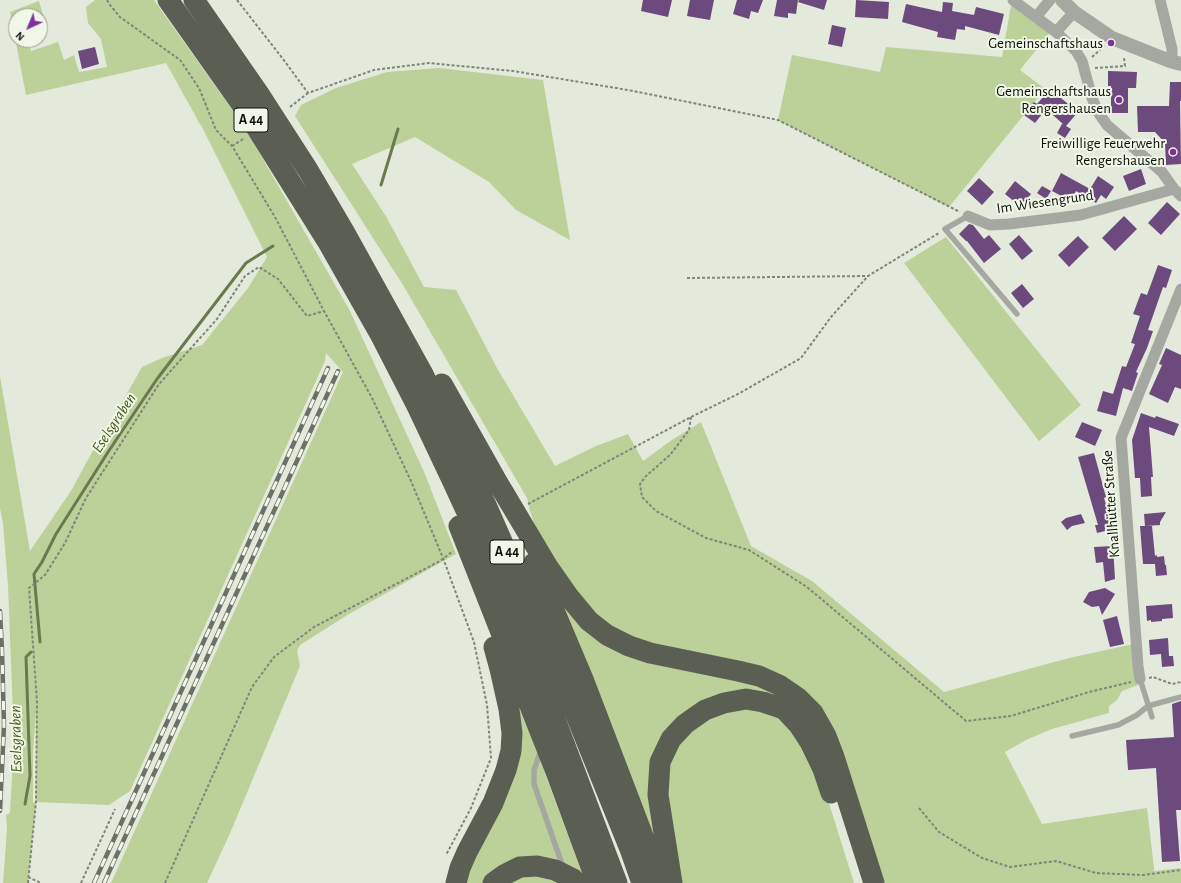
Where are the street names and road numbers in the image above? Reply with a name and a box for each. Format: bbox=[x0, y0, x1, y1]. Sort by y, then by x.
road number: A 44 bbox=[234, 108, 268, 132]
street label: Im Wiesengrund bbox=[995, 186, 1095, 218]
street label: Knallhütter Straße bbox=[1098, 450, 1124, 558]
road number: A 44 bbox=[490, 540, 524, 564]

